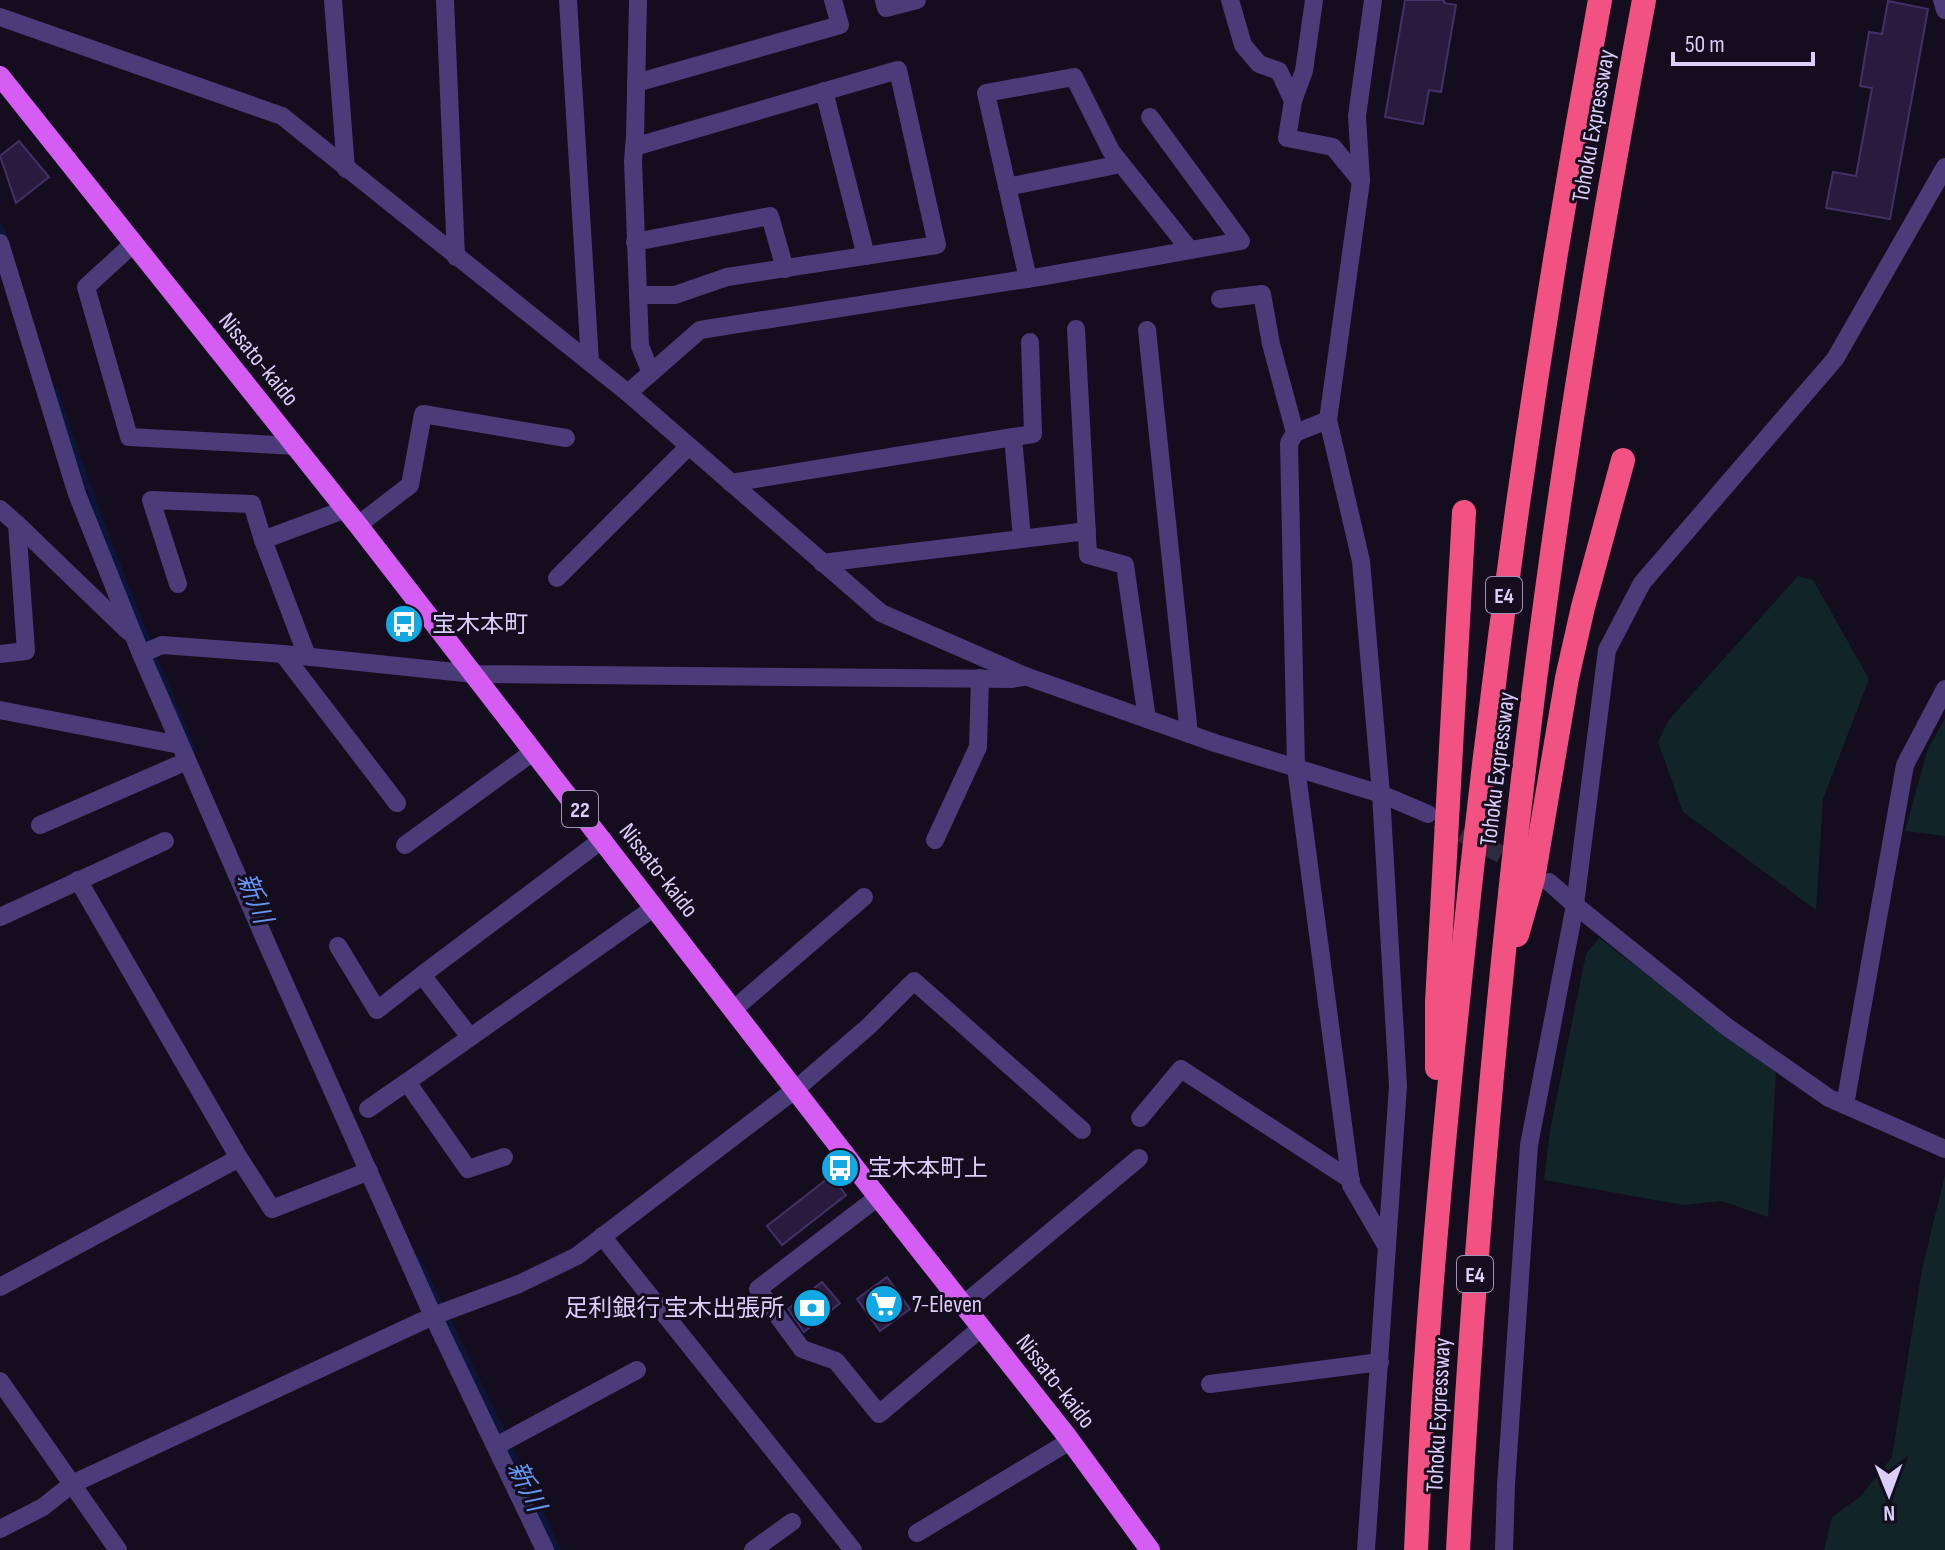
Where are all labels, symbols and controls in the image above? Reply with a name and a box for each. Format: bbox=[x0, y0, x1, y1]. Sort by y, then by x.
scale bar bbox=[1673, 16, 1813, 66]
text: 50 m bbox=[1685, 30, 1725, 59]
street label: Tohoku Expressway bbox=[1566, 47, 1621, 205]
street label: Nissato-kaido bbox=[212, 307, 305, 412]
road number: E4 bbox=[1486, 577, 1522, 613]
bus stop icon: 宝木本町 bbox=[383, 603, 425, 645]
place label: 宝木本町 bbox=[432, 610, 528, 639]
street label: Tohoku Expressway bbox=[1474, 690, 1521, 848]
road number: 22 bbox=[562, 791, 598, 827]
street label: Nissato-kaido bbox=[613, 817, 704, 923]
water label: 新川 bbox=[229, 869, 279, 931]
bus stop icon: 宝木本町上 bbox=[819, 1147, 861, 1189]
place label: 宝木本町上 bbox=[868, 1154, 988, 1183]
road number: E4 bbox=[1457, 1256, 1493, 1292]
supermarket icon: 7-Eleven bbox=[863, 1283, 905, 1325]
bank icon: 足利銀行 宝木出張所 bbox=[791, 1287, 833, 1329]
place label: 7-Eleven bbox=[912, 1290, 982, 1319]
place label: 足利銀行 宝木出張所 bbox=[564, 1294, 784, 1323]
street label: Nissato-kaido bbox=[1010, 1328, 1101, 1434]
street label: Tohoku Expressway bbox=[1420, 1337, 1457, 1493]
north arrow bbox=[1849, 1454, 1929, 1534]
water label: 新川 bbox=[500, 1456, 552, 1520]
text: N bbox=[1883, 1499, 1895, 1526]

